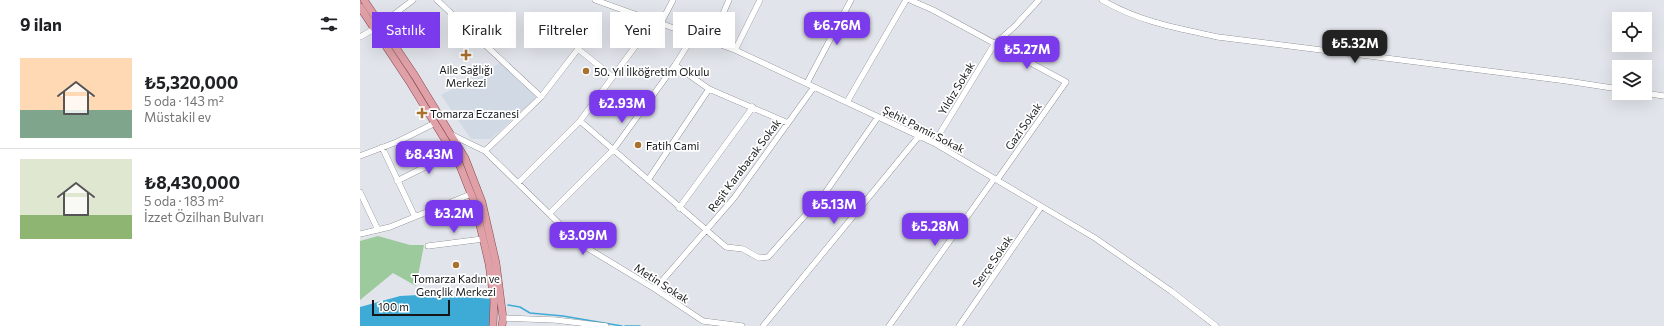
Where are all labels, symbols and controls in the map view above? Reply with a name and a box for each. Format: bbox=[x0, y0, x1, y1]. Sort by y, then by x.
chip: Satılık bbox=[372, 12, 440, 48]
chip: Kiralık bbox=[448, 12, 516, 48]
chip: Filtreler bbox=[524, 12, 602, 48]
chip: Yeni bbox=[610, 12, 665, 48]
chip: Daire bbox=[673, 12, 735, 48]
pin: ₺6.76M bbox=[804, 12, 870, 46]
map controls bbox=[1612, 12, 1652, 100]
button: locate bbox=[1612, 12, 1652, 52]
icon: filters bbox=[318, 13, 340, 35]
text: 9 ilan bbox=[20, 14, 62, 35]
text: ₺6.76M bbox=[813, 17, 861, 33]
pin: ₺5.32M bbox=[1322, 30, 1388, 64]
text: ₺5.32M bbox=[1331, 35, 1379, 51]
pin: ₺5.27M bbox=[994, 36, 1060, 70]
text: ₺5.27M bbox=[1003, 41, 1051, 57]
marker: Aile Sağlığı Merkezi bbox=[460, 49, 472, 61]
street label: Yıldız Sokak bbox=[935, 59, 977, 117]
button: layers bbox=[1612, 60, 1652, 100]
place label: Aile Sağlığı Merkezi bbox=[439, 63, 493, 89]
place label: 50. Yıl İlköğretim Okulu bbox=[594, 64, 709, 78]
marker: 50. Yıl İlköğretim Okulu bbox=[581, 66, 591, 76]
text: ₺5,320,000 bbox=[144, 72, 238, 93]
icon: home bbox=[52, 74, 100, 122]
pin: ₺2.93M bbox=[589, 90, 655, 124]
text: 5 oda · 143 m² bbox=[144, 93, 224, 109]
text: ₺2.93M bbox=[598, 95, 646, 111]
street label: Gazi Sokak bbox=[1002, 100, 1044, 152]
street label: Şehit Pamir Sokak bbox=[881, 103, 967, 155]
place label: Tomarza Eczanesi bbox=[430, 107, 519, 120]
marker: Tomarza Eczanesi bbox=[417, 108, 427, 118]
text: Müstakil ev bbox=[144, 109, 211, 125]
street label: Reşit Karabacak Sokak bbox=[705, 116, 783, 214]
place label: Fatih Cami bbox=[646, 139, 699, 152]
marker: Fatih Cami bbox=[633, 140, 643, 150]
pin: ₺8.43M bbox=[396, 141, 462, 175]
text: ₺8.43M bbox=[405, 146, 453, 162]
text: ₺8,430,000 bbox=[144, 172, 240, 193]
icon: home bbox=[52, 175, 100, 223]
pin: ₺5.13M bbox=[801, 191, 867, 225]
text: 5 oda · 183 m² bbox=[144, 193, 224, 209]
text: ₺5.13M bbox=[811, 196, 857, 212]
pin: ₺3.2M bbox=[426, 200, 482, 234]
text: ₺3.2M bbox=[434, 205, 474, 221]
text: İzzet Özilhan Bulvarı bbox=[144, 209, 264, 225]
pin: ₺5.28M bbox=[902, 213, 968, 247]
text: ₺5.28M bbox=[911, 218, 959, 234]
pin: ₺3.09M bbox=[550, 222, 616, 256]
text: ₺3.09M bbox=[559, 227, 607, 243]
street label: Serçe Sokak bbox=[969, 232, 1015, 290]
marker: Tomarza Kadın ve Gençlik Merkezi bbox=[451, 260, 461, 270]
street label: Metin Sokak bbox=[632, 260, 692, 306]
place label: Tomarza Kadın ve Gençlik Merkezi bbox=[412, 272, 500, 298]
scale bar bbox=[372, 298, 450, 317]
text: 100 m bbox=[378, 300, 409, 313]

